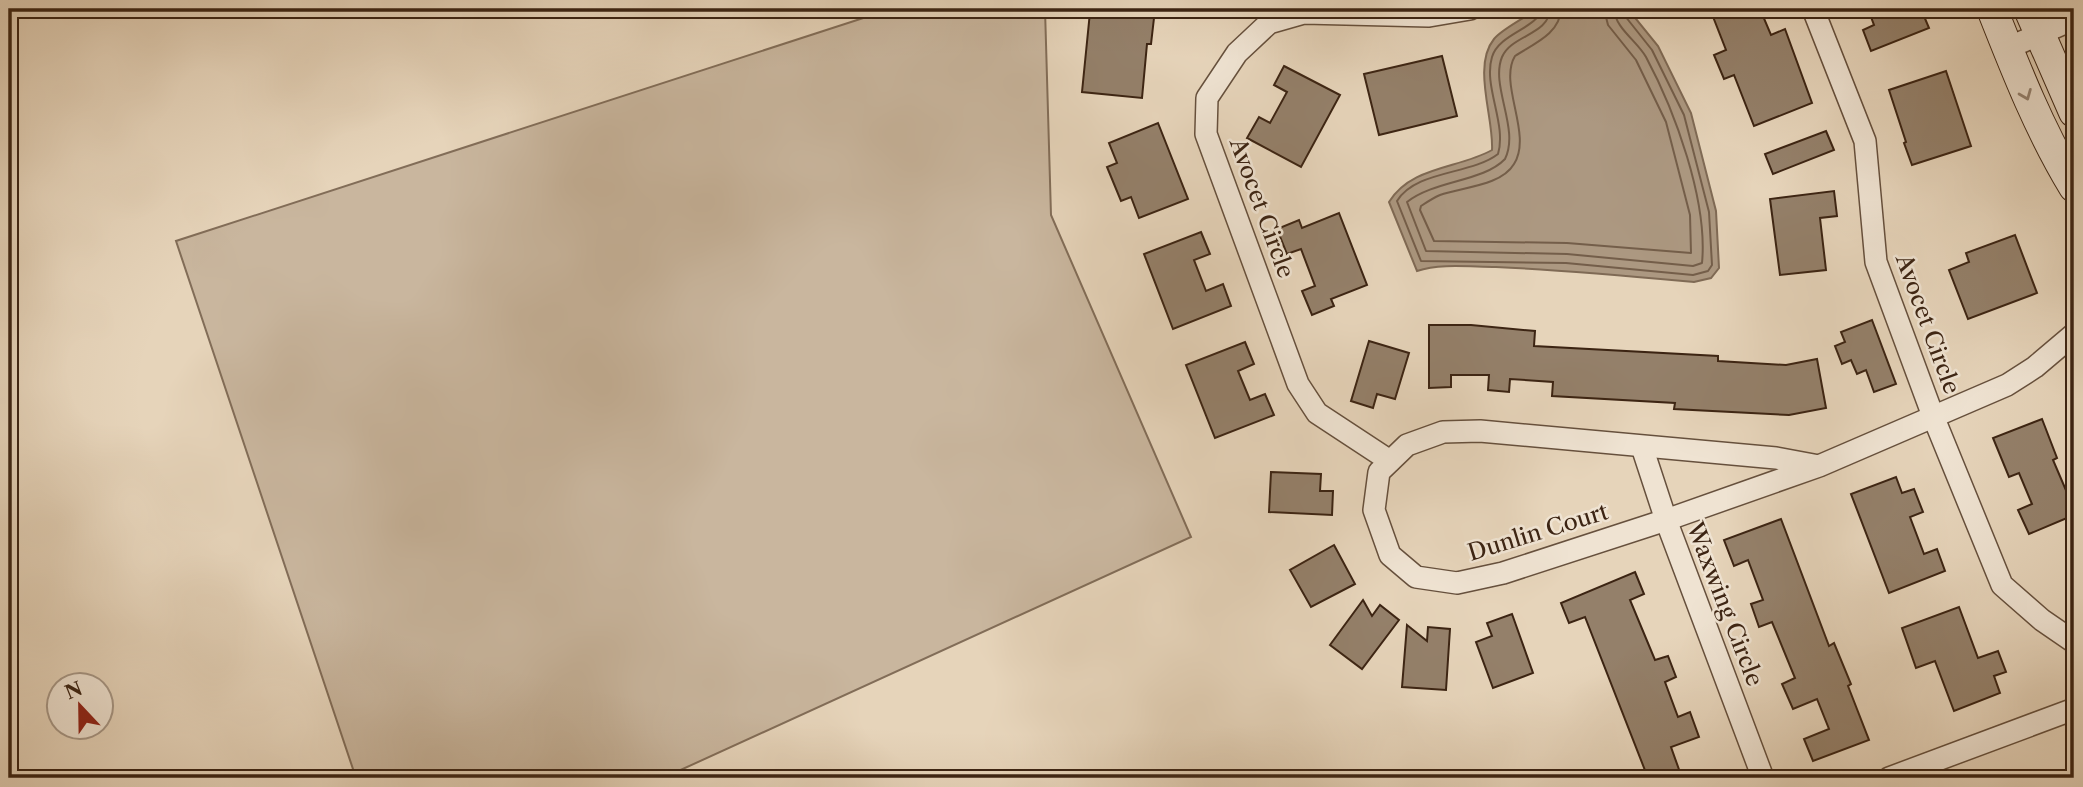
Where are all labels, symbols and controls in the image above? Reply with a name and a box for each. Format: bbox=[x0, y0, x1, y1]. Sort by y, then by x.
one-way arrow bbox=[2018, 88, 2032, 100]
street label: Avocet Circle bbox=[1223, 133, 1300, 282]
street label: Avocet Circle bbox=[1889, 249, 1966, 398]
street label: Dunlin Court bbox=[1464, 497, 1612, 567]
street label: Waxwing Circle bbox=[1681, 517, 1769, 690]
north arrow bbox=[46, 672, 116, 742]
text: N bbox=[62, 677, 86, 704]

